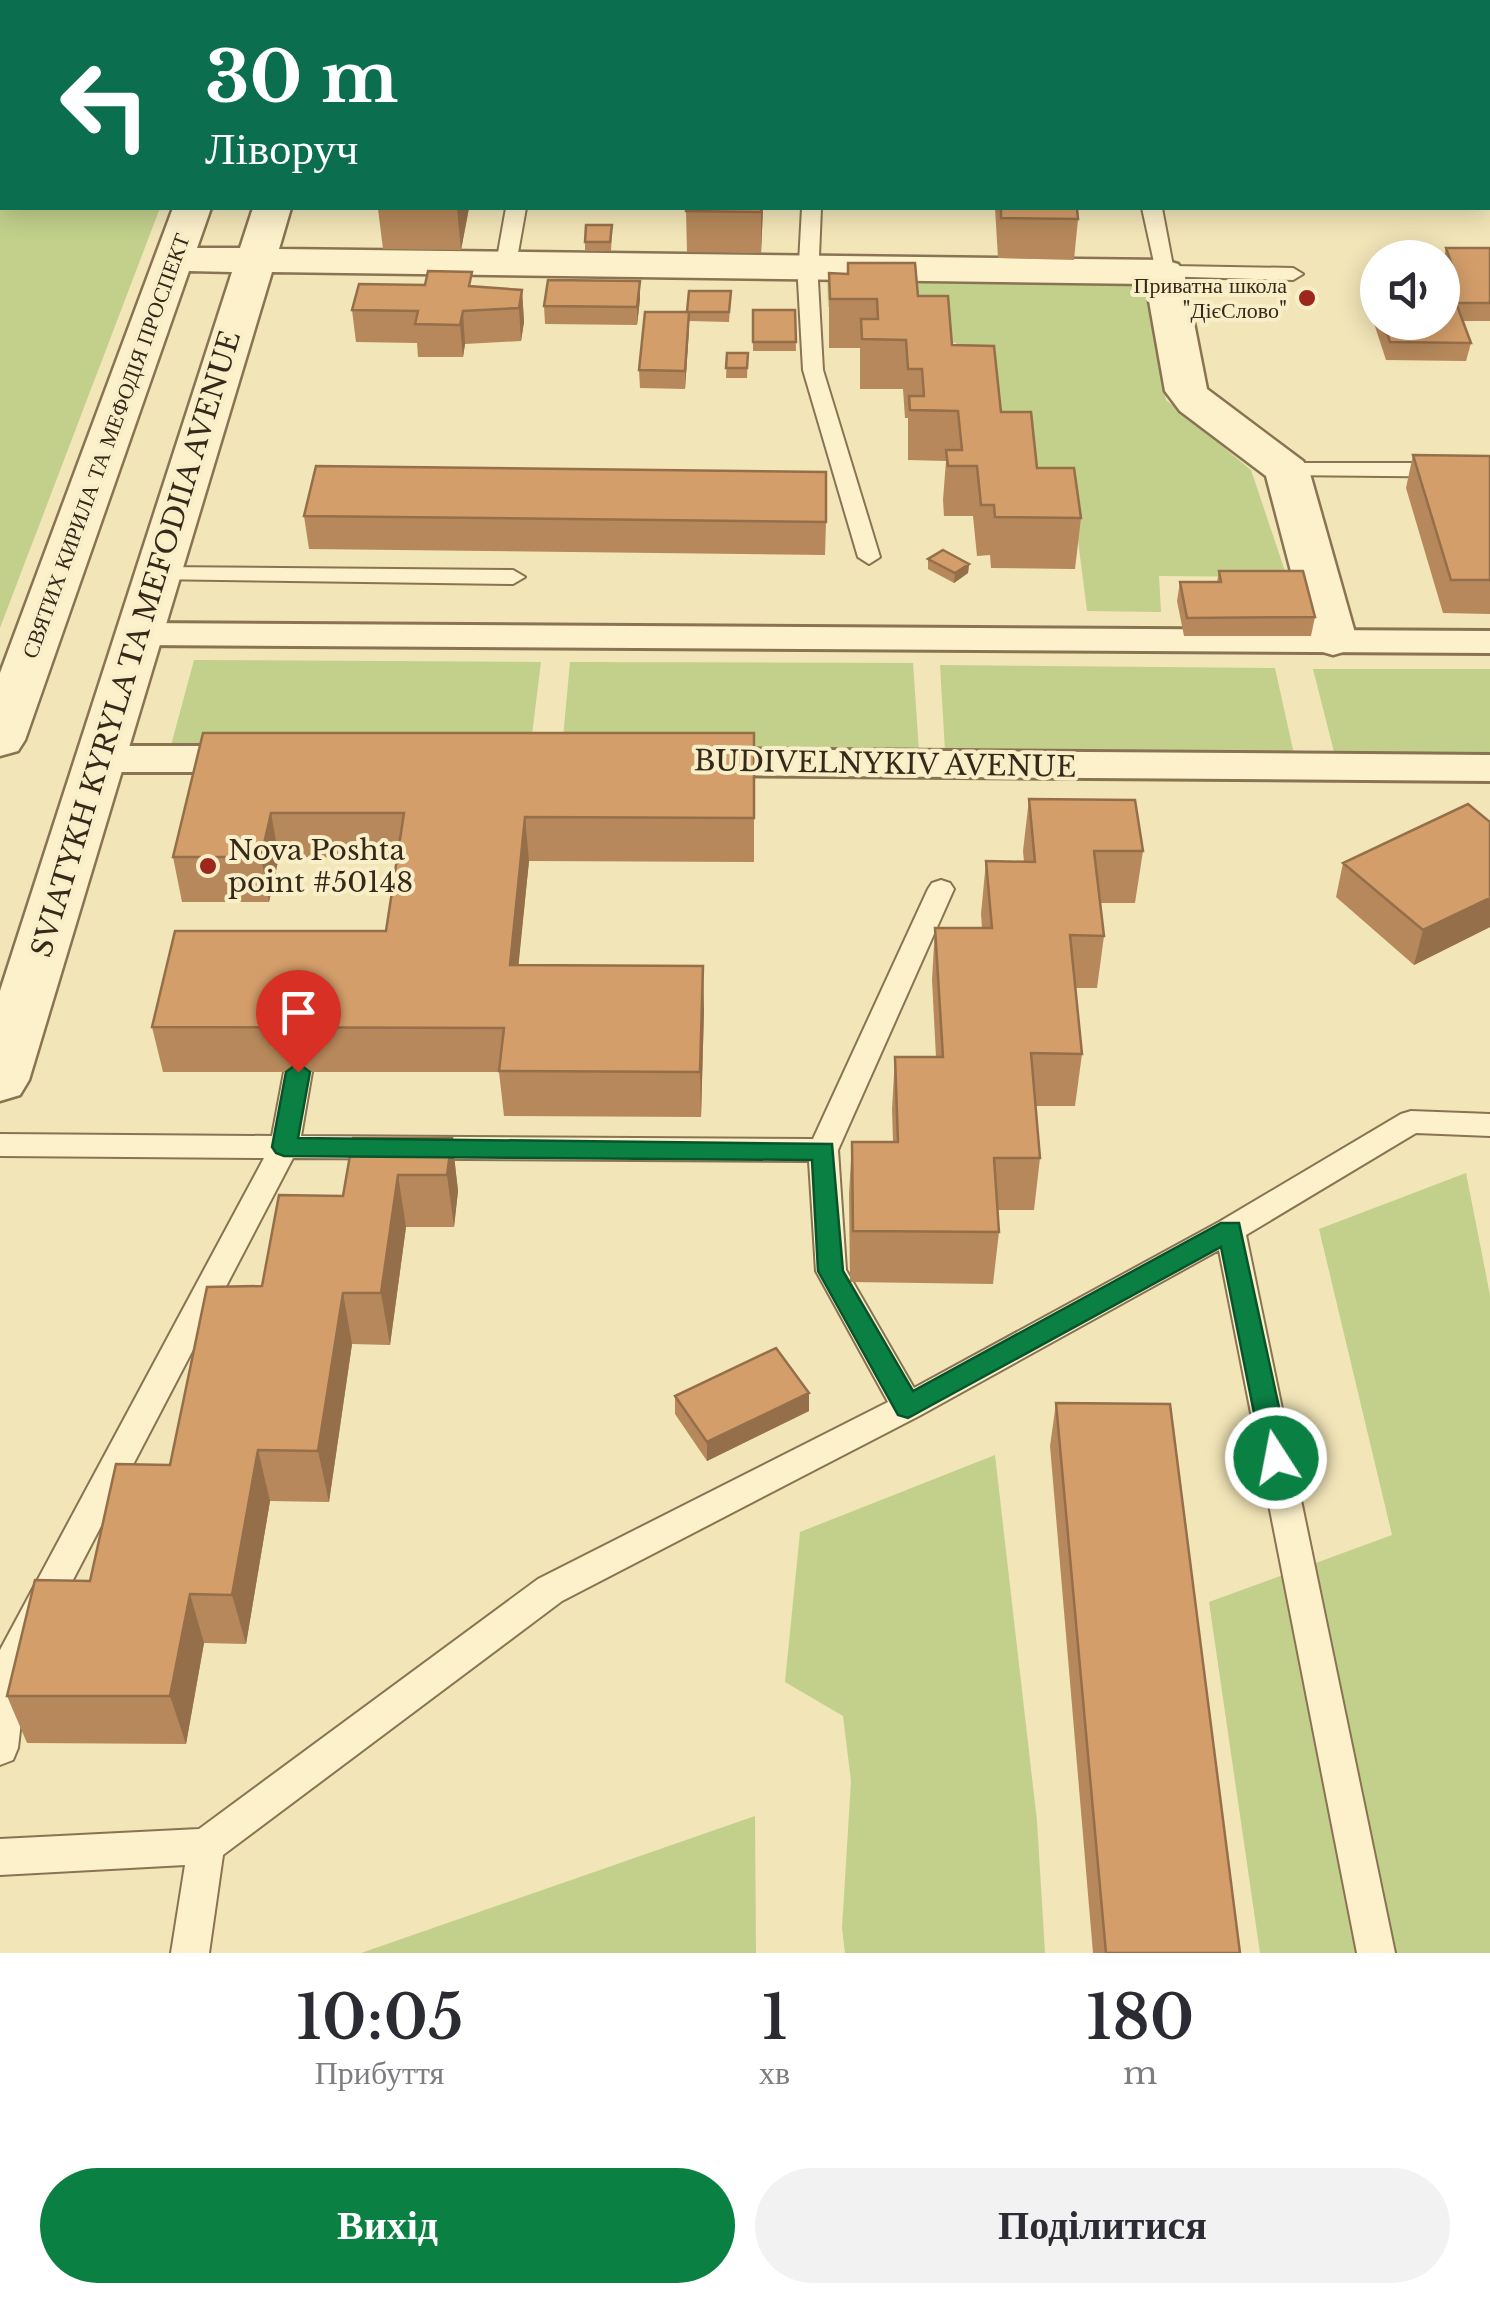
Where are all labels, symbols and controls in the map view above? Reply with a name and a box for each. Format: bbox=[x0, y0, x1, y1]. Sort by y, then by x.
text: 30 m bbox=[205, 34, 398, 121]
icon: left bbox=[40, 40, 170, 170]
text: Ліворуч bbox=[205, 120, 359, 176]
street label: СВЯТИХ КИРИЛА ТА МЕФОДІЯ ПРОСПЕКТ bbox=[16, 229, 196, 662]
map controls bbox=[1360, 240, 1460, 340]
button: sound bbox=[1360, 240, 1460, 340]
place label: Приватна школа "ДієСлово" bbox=[1134, 272, 1287, 324]
marker: Приватна школа "ДієСлово" bbox=[1296, 287, 1318, 309]
street label: SVIATYKH KYRYLA TA MEFODIIA AVENUE bbox=[24, 327, 248, 961]
street label: BUDIVELNYKIV AVENUE bbox=[694, 743, 1076, 785]
place label: Nova Poshta point #50148 bbox=[228, 833, 413, 900]
marker: Nova Poshta point #50148 bbox=[197, 855, 219, 877]
pin bbox=[256, 970, 341, 1073]
icon: arrive bbox=[271, 985, 326, 1040]
position arrow bbox=[1224, 1406, 1328, 1510]
text: 10:05 bbox=[296, 1981, 463, 2055]
text: 1 bbox=[761, 1981, 788, 2055]
text: 180 bbox=[1086, 1981, 1194, 2055]
text: Прибуття bbox=[315, 2053, 444, 2093]
text: хв bbox=[759, 2053, 790, 2093]
text: m bbox=[1123, 2053, 1157, 2093]
button: Вихід bbox=[40, 2168, 735, 2283]
button: Поділитися bbox=[755, 2168, 1450, 2283]

